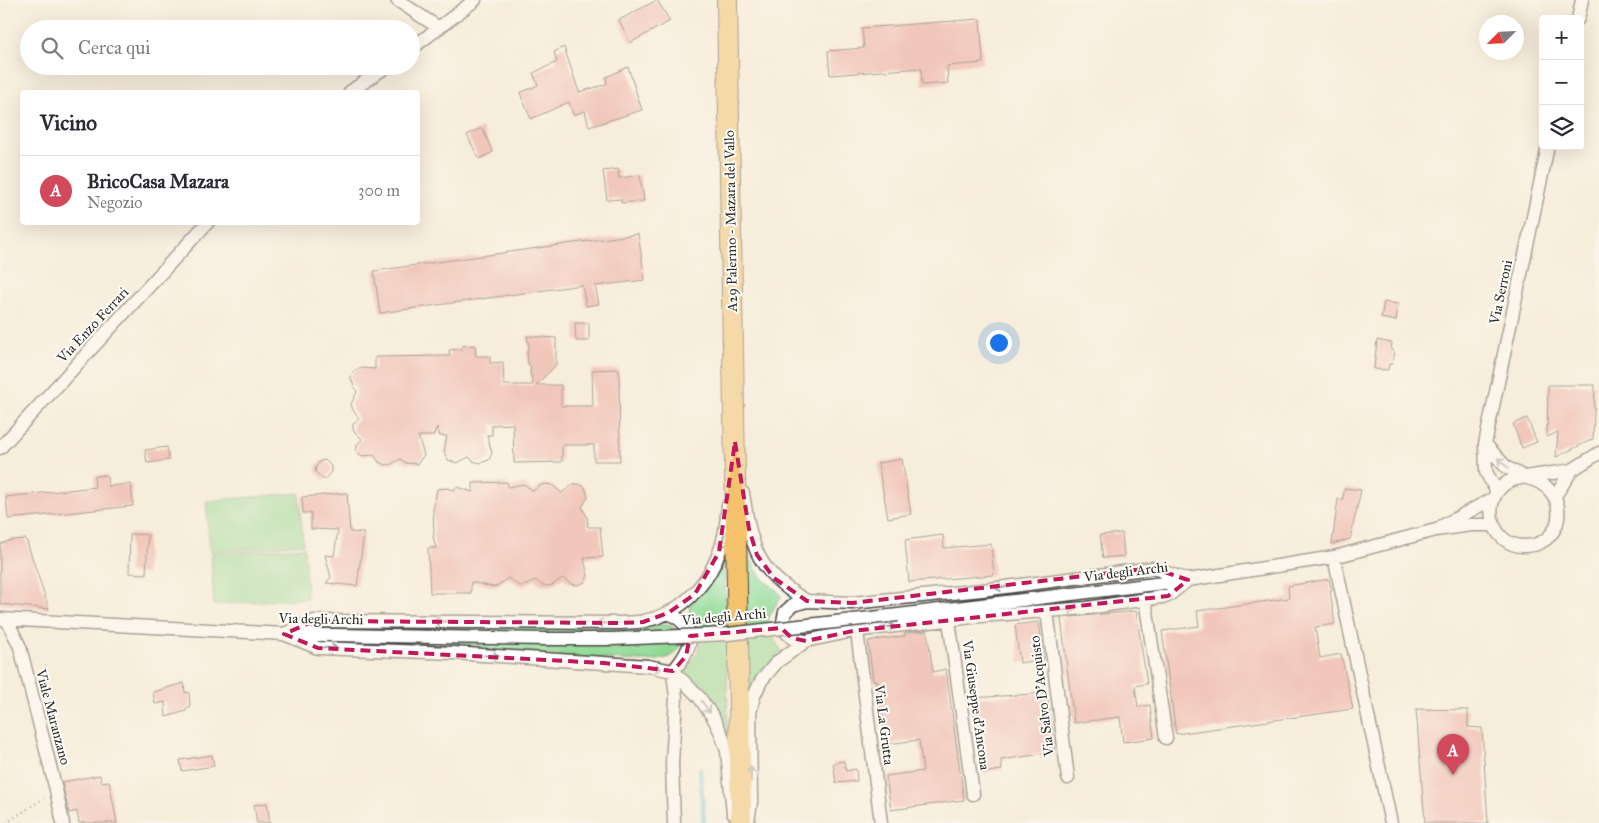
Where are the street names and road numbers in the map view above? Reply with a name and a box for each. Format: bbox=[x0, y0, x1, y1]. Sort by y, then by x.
street label: A29 Palermo - Mazara del Vallo bbox=[721, 130, 741, 313]
street label: Via Serroni bbox=[1486, 258, 1516, 327]
street label: Via Enzo Ferrari bbox=[53, 284, 132, 367]
street label: Via degli Archi bbox=[1082, 558, 1169, 586]
street label: Via degli Archi bbox=[680, 605, 767, 629]
street label: Via degli Archi bbox=[278, 610, 364, 628]
street label: Via Salvo D'Acquisto bbox=[1026, 635, 1059, 758]
street label: Via Giuseppe d'Ancona bbox=[958, 638, 994, 771]
street label: Viale Maranzano bbox=[32, 666, 74, 767]
street label: Via La Grutta bbox=[871, 683, 897, 766]

